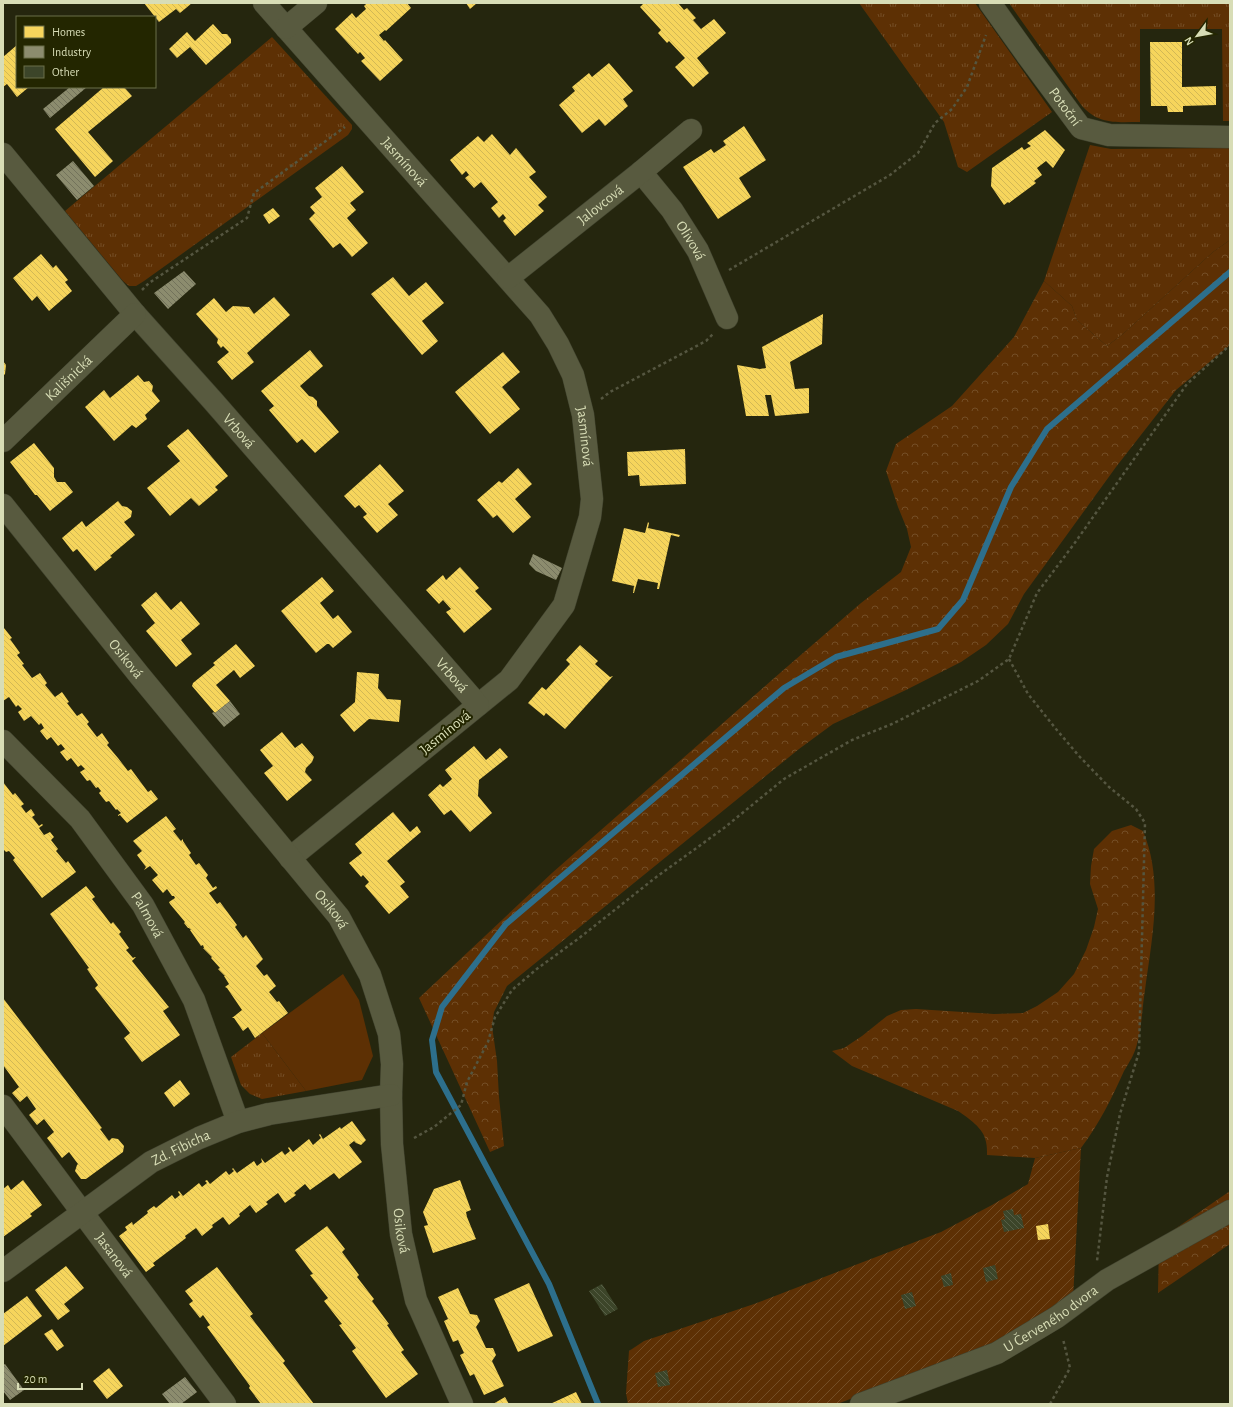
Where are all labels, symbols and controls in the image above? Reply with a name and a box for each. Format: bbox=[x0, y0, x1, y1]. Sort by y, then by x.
legend bbox=[16, 16, 156, 88]
north arrow bbox=[1177, 16, 1217, 56]
text: Homes bbox=[52, 26, 85, 38]
text: N bbox=[1182, 35, 1196, 47]
text: Industry bbox=[52, 46, 91, 59]
text: Other bbox=[52, 66, 79, 78]
street label: Potoční bbox=[1046, 85, 1084, 129]
street label: Jasmínová bbox=[378, 135, 430, 190]
street label: Jalovcová bbox=[575, 182, 627, 228]
street label: Olivová bbox=[673, 218, 708, 263]
street label: Kališnická bbox=[43, 353, 95, 404]
street label: Jasmínová bbox=[573, 405, 595, 467]
street label: Vrbová bbox=[220, 411, 258, 452]
street label: Osiková bbox=[106, 637, 146, 682]
street label: Vrbová bbox=[433, 655, 471, 696]
street label: Jasmínová bbox=[417, 708, 474, 757]
street label: Osiková bbox=[312, 887, 351, 932]
street label: Palmová bbox=[128, 889, 166, 941]
street label: Zd. Fibicha bbox=[149, 1127, 212, 1168]
street label: Osiková bbox=[390, 1208, 412, 1255]
street label: Jasanová bbox=[92, 1230, 135, 1281]
street label: U Červeného dvora bbox=[1001, 1282, 1101, 1355]
scale bar bbox=[18, 1365, 82, 1391]
text: 20 m bbox=[24, 1373, 47, 1385]

